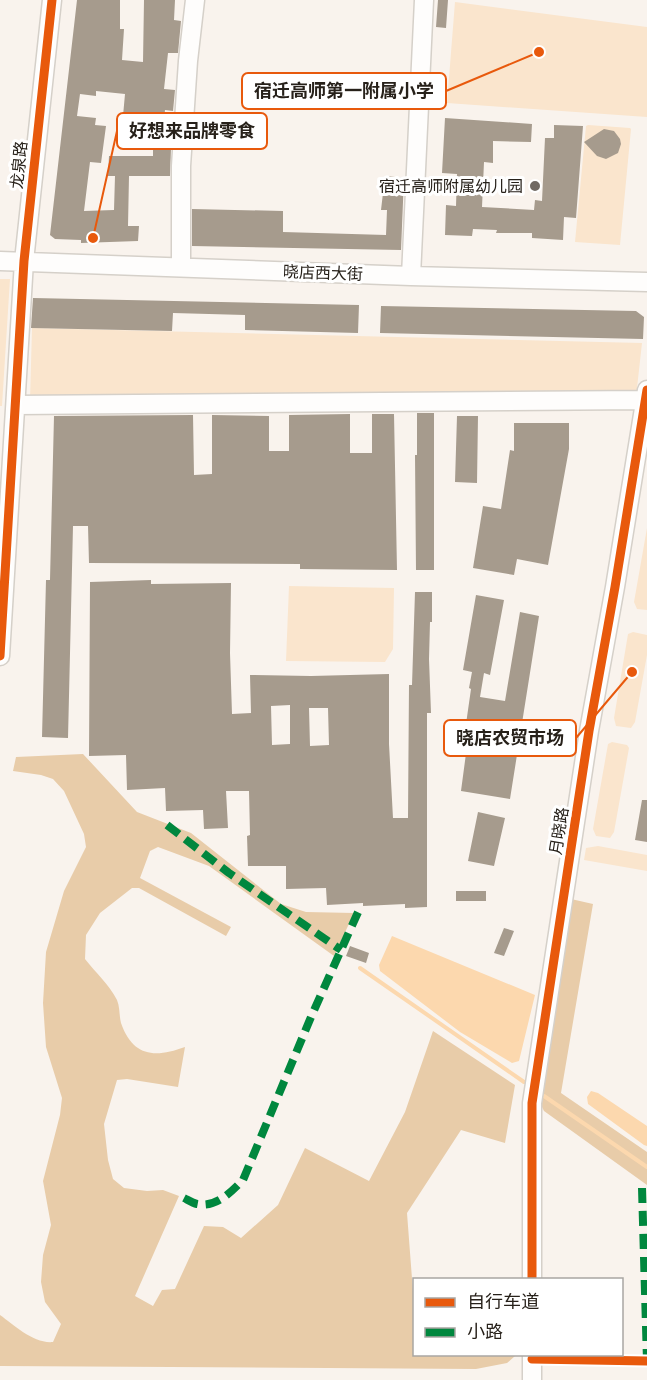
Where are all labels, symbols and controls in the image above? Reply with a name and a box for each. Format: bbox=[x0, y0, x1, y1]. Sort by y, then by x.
callout: 宿迁高师第一附属小学 bbox=[242, 73, 446, 109]
text: 宿迁高师第一附属小学 bbox=[254, 80, 434, 102]
callout: 好想来品牌零食 bbox=[117, 113, 267, 149]
text: 好想来品牌零食 bbox=[129, 120, 255, 142]
street label: 龙泉路 bbox=[7, 140, 31, 190]
place label: 宿迁高师附属幼儿园 bbox=[379, 177, 523, 196]
marker: 宿迁高师附属幼儿园 bbox=[528, 179, 542, 193]
street label: 晓店西大街 bbox=[283, 262, 363, 284]
callout: 晓店农贸市场 bbox=[444, 720, 576, 756]
text: 晓店农贸市场 bbox=[456, 727, 564, 749]
street label: 月晓路 bbox=[546, 806, 572, 856]
legend bbox=[413, 1278, 623, 1356]
text: 自行车道 bbox=[467, 1291, 539, 1313]
text: 小路 bbox=[467, 1321, 503, 1343]

